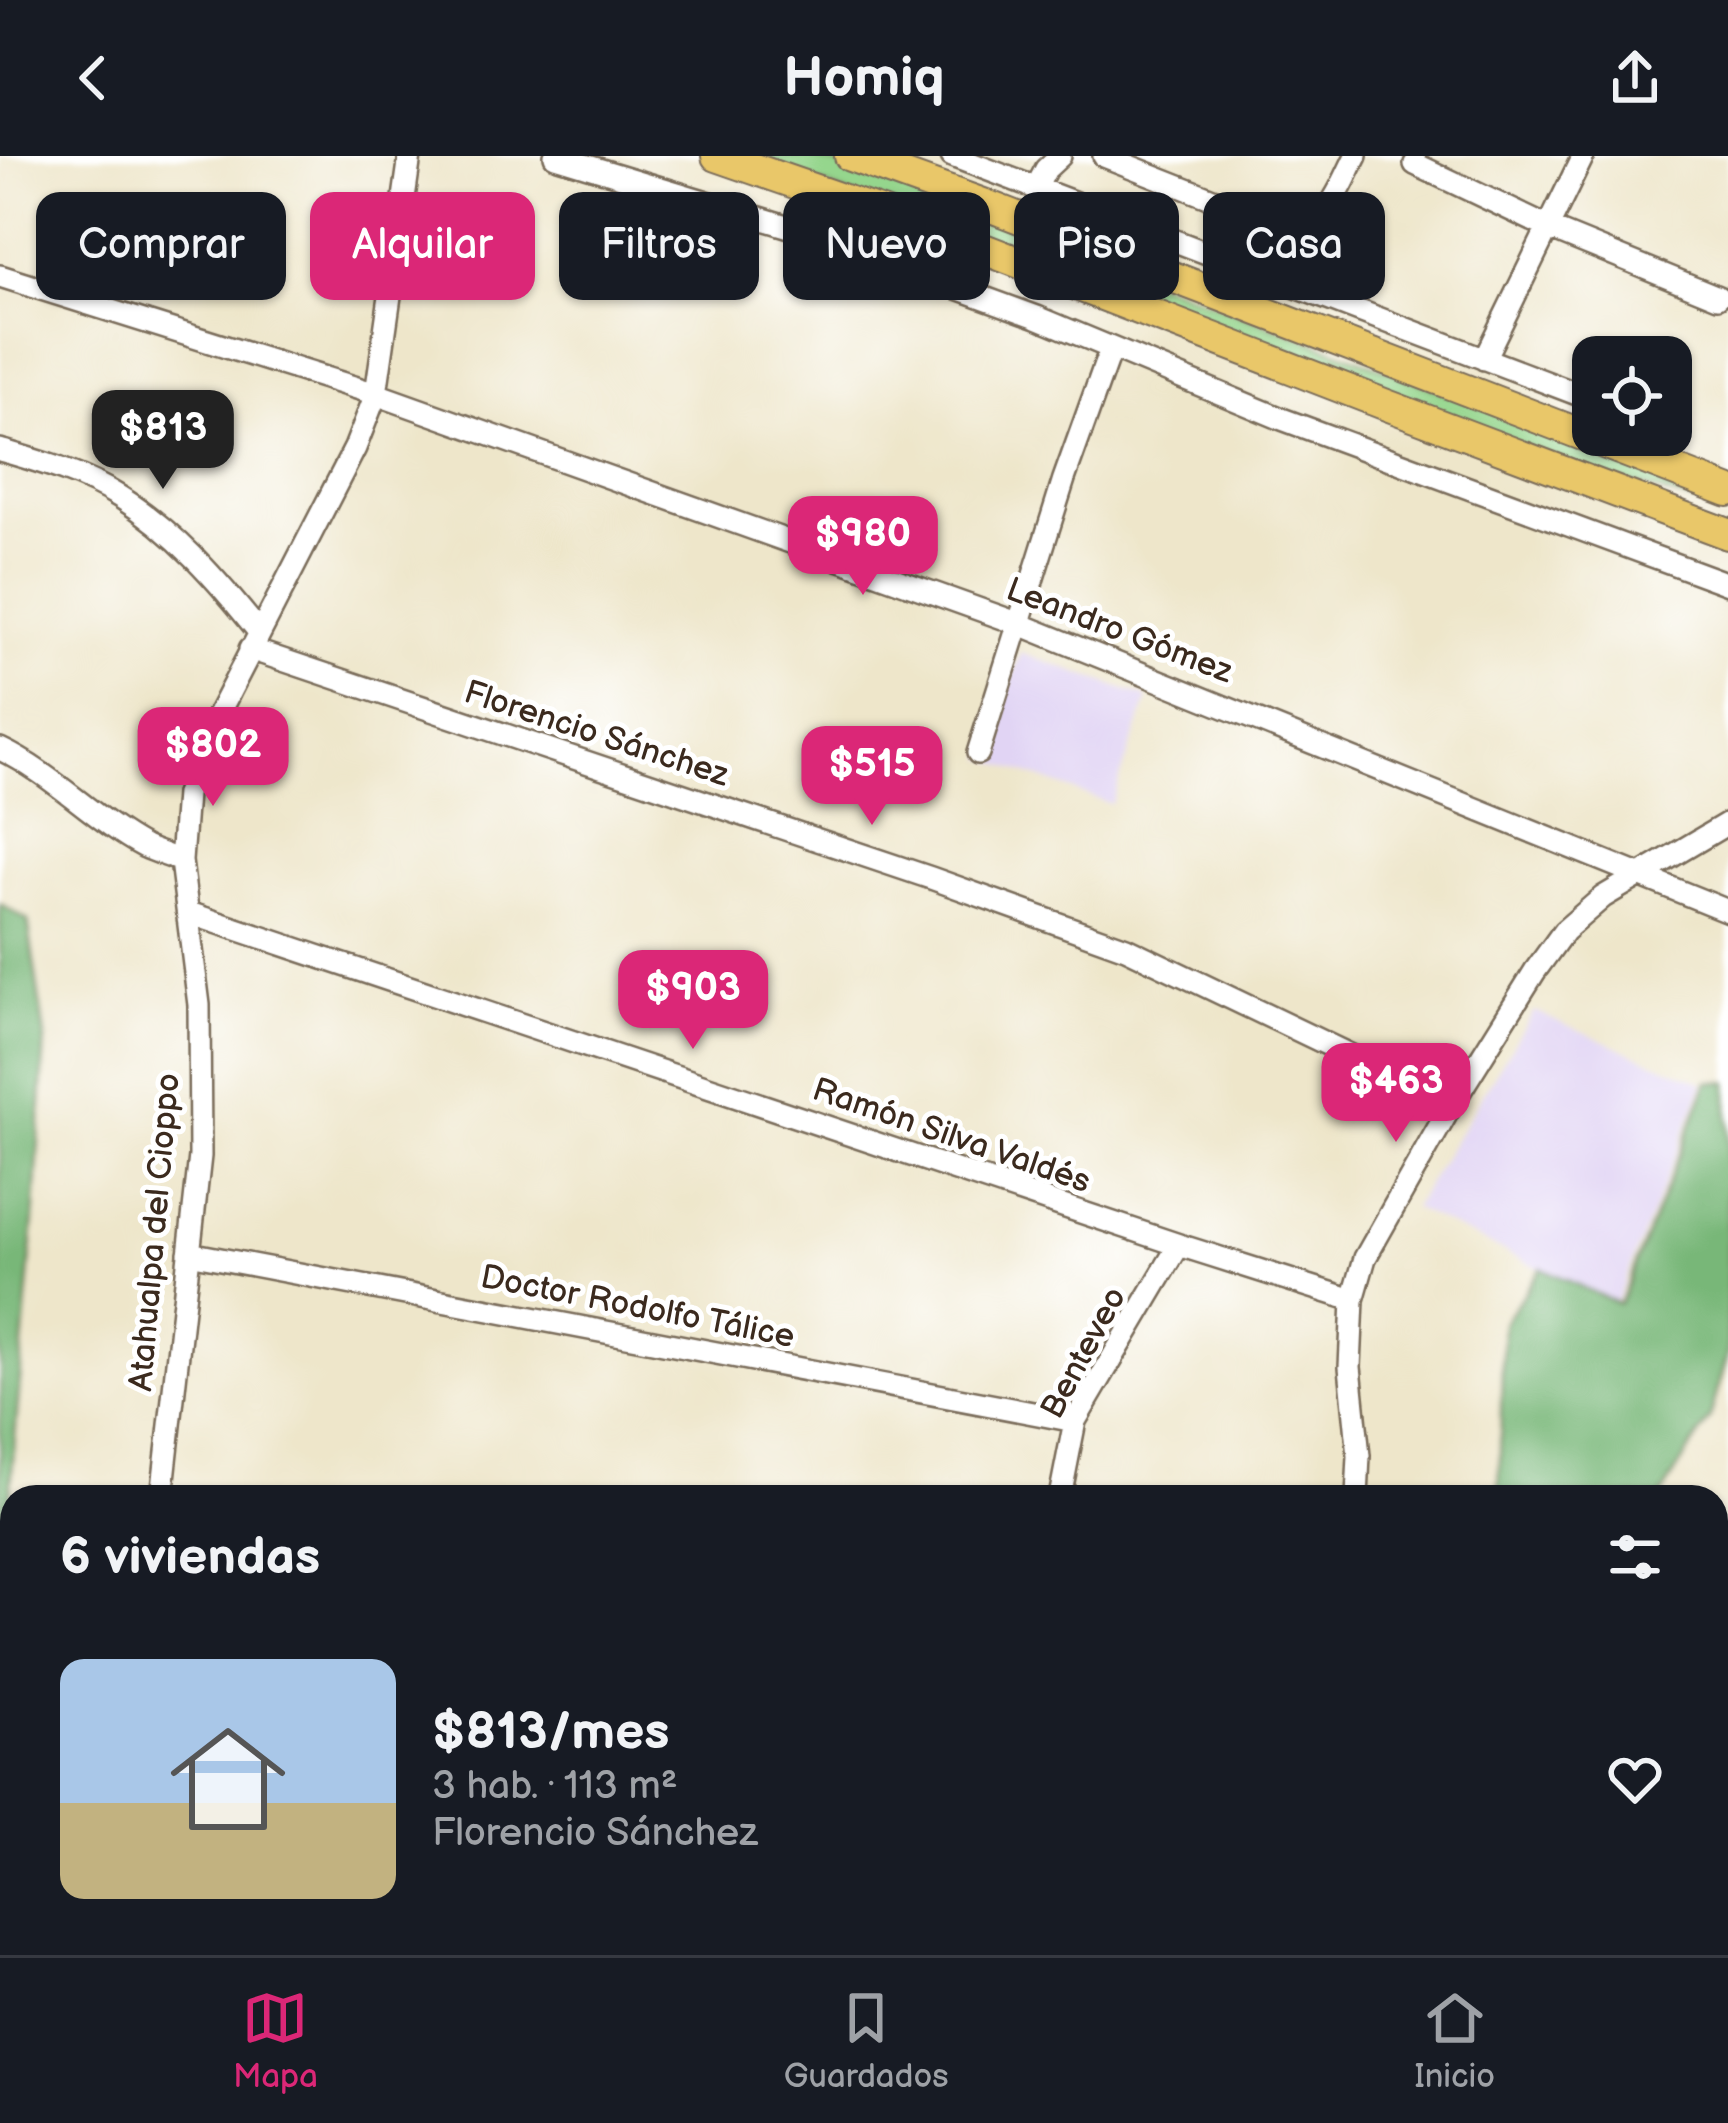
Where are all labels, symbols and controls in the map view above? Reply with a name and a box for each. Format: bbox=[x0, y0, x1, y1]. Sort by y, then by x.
icon: back bbox=[60, 45, 126, 111]
icon: share bbox=[1602, 45, 1668, 111]
text: Homiq bbox=[783, 46, 945, 111]
chip: Comprar bbox=[36, 192, 286, 300]
chip: Alquilar bbox=[310, 192, 535, 300]
chip: Filtros bbox=[559, 192, 759, 300]
chip: Nuevo bbox=[783, 192, 990, 300]
chip: Piso bbox=[1014, 192, 1179, 300]
chip: Casa bbox=[1203, 192, 1385, 300]
map controls bbox=[1572, 336, 1692, 456]
button: locate bbox=[1572, 336, 1692, 456]
pin: $813 bbox=[92, 390, 234, 492]
text: $813 bbox=[119, 405, 207, 452]
pin: $980 bbox=[792, 496, 934, 598]
text: $980 bbox=[815, 511, 911, 558]
street label: Leandro Gómez bbox=[1001, 569, 1239, 693]
street label: Florencio Sánchez bbox=[459, 672, 735, 796]
pin: $802 bbox=[142, 707, 284, 809]
text: $802 bbox=[165, 722, 261, 769]
pin: $515 bbox=[801, 726, 943, 828]
text: $515 bbox=[828, 741, 916, 788]
pin: $903 bbox=[622, 950, 764, 1052]
text: $903 bbox=[645, 965, 741, 1012]
pin: $463 bbox=[1325, 1043, 1467, 1145]
text: $463 bbox=[1348, 1058, 1444, 1105]
street label: Ramón Silva Valdés bbox=[807, 1070, 1095, 1202]
street label: Atahualpa del Cioppo bbox=[121, 1072, 189, 1393]
street label: Doctor Rodolfo Tálice bbox=[477, 1257, 798, 1357]
street label: Benteveo bbox=[1033, 1280, 1135, 1426]
icon: filters bbox=[1602, 1524, 1668, 1590]
text: 6 viviendas bbox=[60, 1527, 320, 1588]
text: $813/mes bbox=[432, 1702, 669, 1763]
icon: home bbox=[156, 1707, 300, 1851]
icon: heart bbox=[1602, 1746, 1668, 1812]
text: 3 hab. · 113 m² bbox=[432, 1763, 678, 1810]
text: Florencio Sánchez bbox=[432, 1810, 758, 1857]
tab: Mapa bbox=[233, 1985, 318, 2097]
tab: Guardados bbox=[784, 1985, 949, 2097]
tab: Inicio bbox=[1414, 1985, 1495, 2097]

